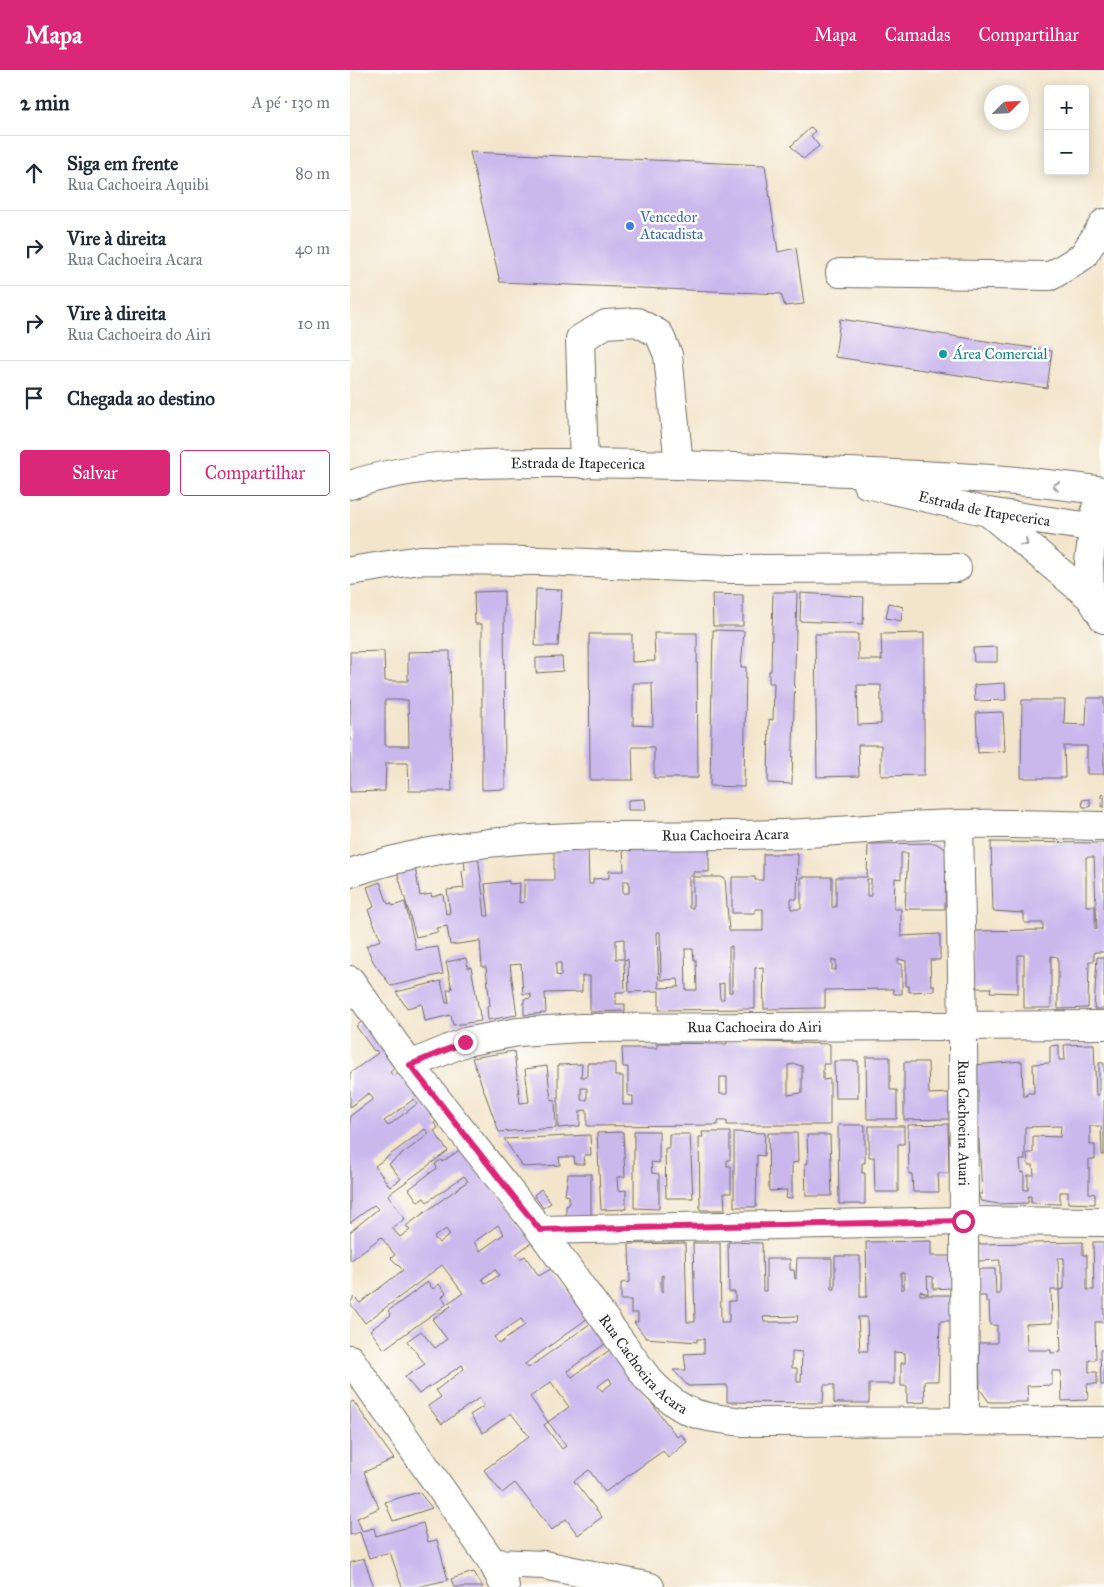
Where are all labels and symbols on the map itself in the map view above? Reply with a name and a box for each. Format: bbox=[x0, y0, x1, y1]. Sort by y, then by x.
north arrow bbox=[984, 85, 1029, 130]
place label: Vencedor Atacadista bbox=[639, 208, 704, 243]
marker: Vencedor Atacadista bbox=[624, 220, 636, 232]
place label: Área Comercial bbox=[952, 344, 1048, 363]
marker: Área Comercial bbox=[937, 348, 949, 360]
street label: Estrada de Itapecerica bbox=[511, 454, 646, 473]
one-way arrow bbox=[1051, 480, 1059, 491]
street label: Estrada de Itapecerica bbox=[917, 487, 1052, 530]
one-way arrow bbox=[1020, 538, 1029, 547]
street label: Rua Cachoeira Acara bbox=[662, 825, 790, 844]
street label: Rua Cachoeira do Airi bbox=[687, 1018, 822, 1036]
route end bbox=[454, 1031, 477, 1054]
street label: Rua Cachoeira Auari bbox=[954, 1060, 973, 1186]
route start bbox=[952, 1210, 975, 1233]
street label: Rua Cachoeira Acara bbox=[595, 1311, 691, 1418]

